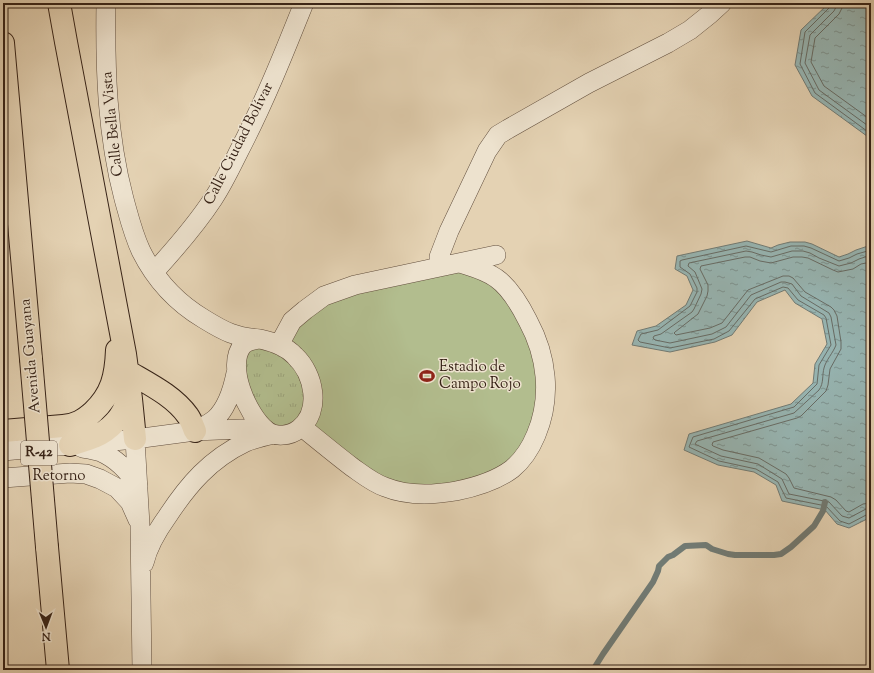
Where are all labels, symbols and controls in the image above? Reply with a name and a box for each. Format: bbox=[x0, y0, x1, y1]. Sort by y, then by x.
street label: Calle Bella Vista bbox=[97, 70, 129, 178]
street label: Calle Ciudad Bolívar bbox=[199, 79, 279, 209]
street label: Avenida Guayana bbox=[16, 298, 46, 414]
place label: Estadio de Campo Rojo bbox=[439, 357, 521, 395]
sports icon: Estadio de Campo Rojo bbox=[418, 367, 436, 385]
road number: R-42 bbox=[21, 441, 57, 465]
street label: Retorno bbox=[32, 466, 86, 487]
north arrow bbox=[26, 607, 66, 647]
text: N bbox=[41, 628, 52, 644]

